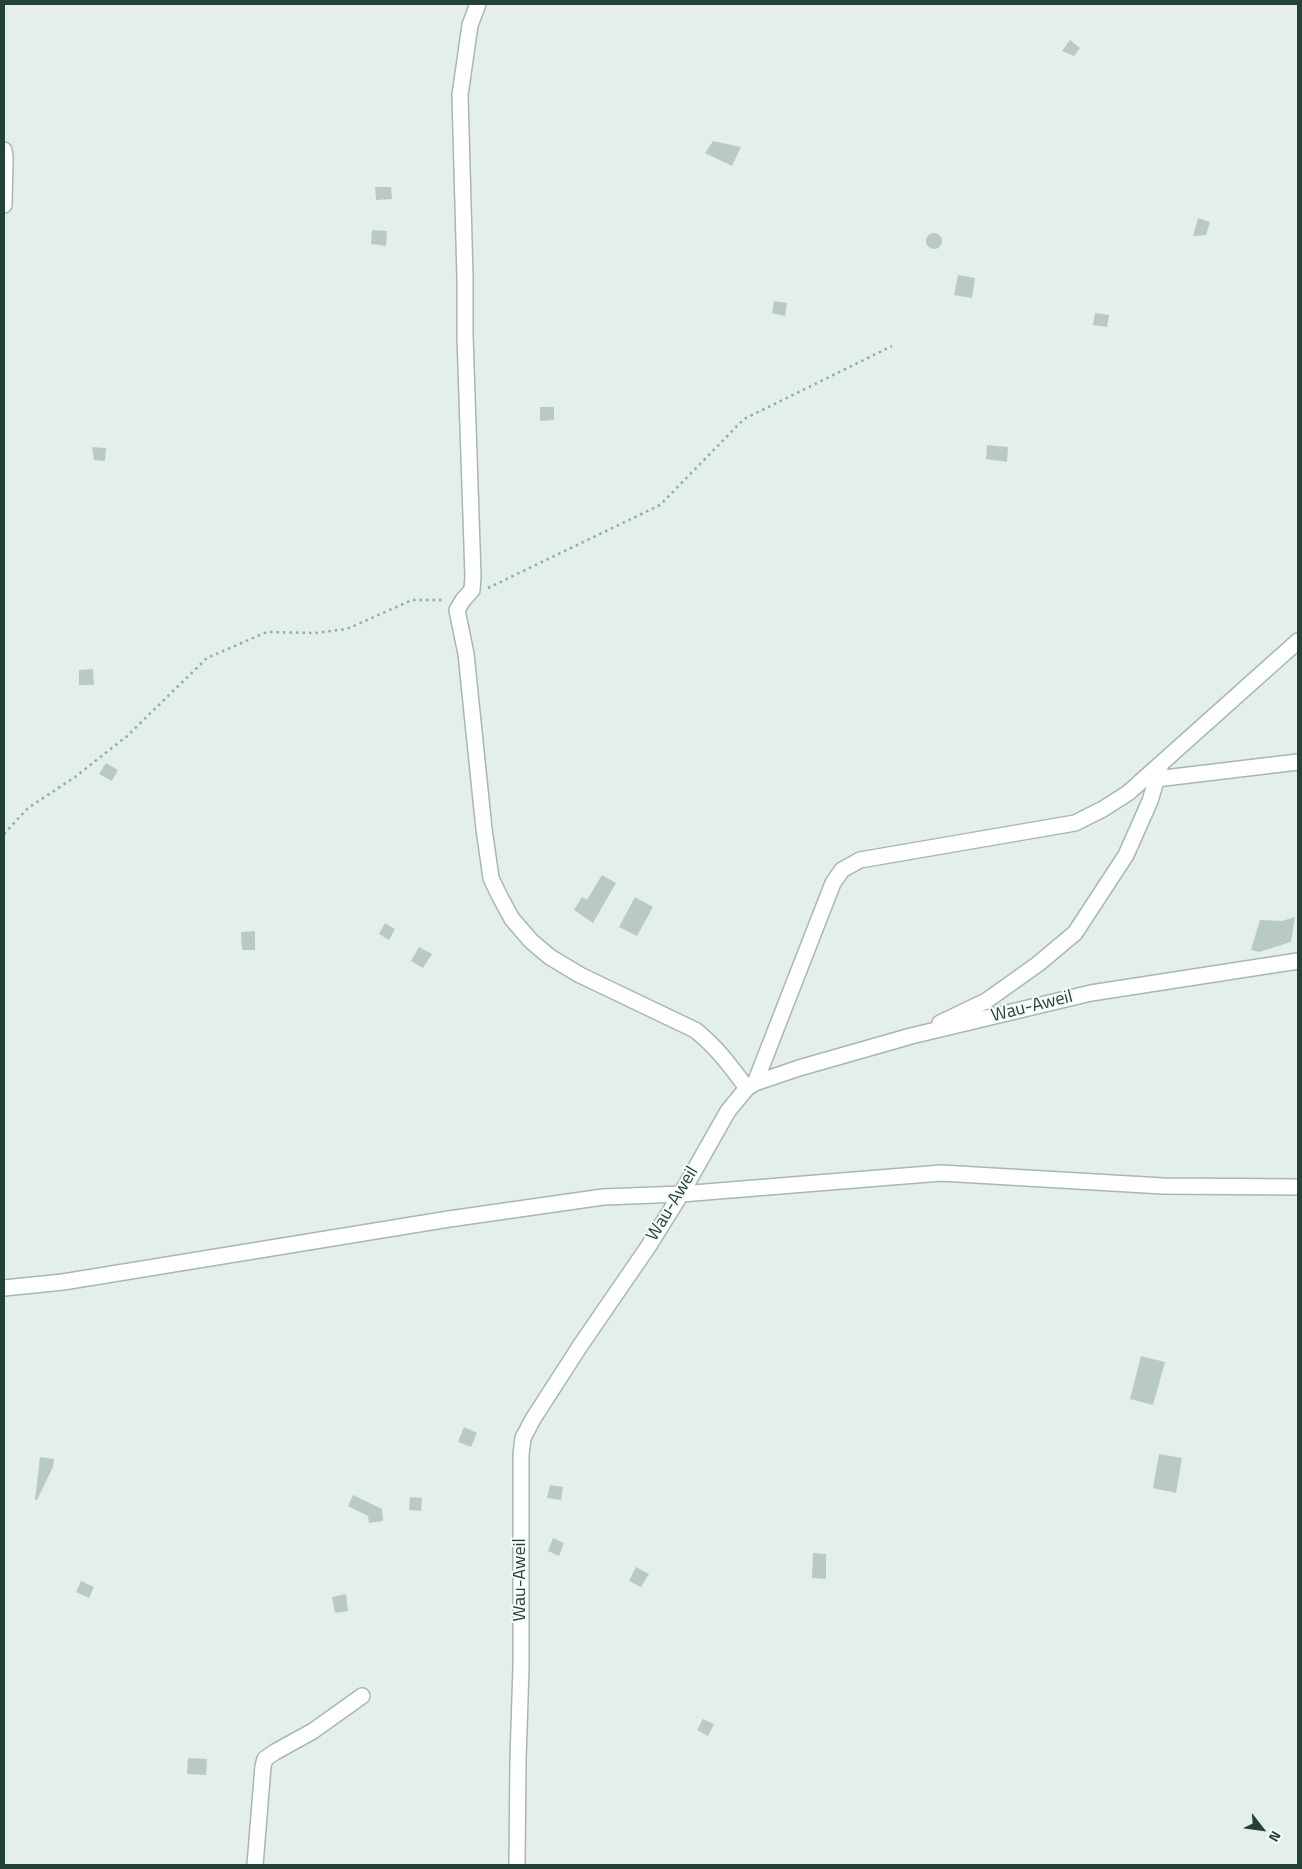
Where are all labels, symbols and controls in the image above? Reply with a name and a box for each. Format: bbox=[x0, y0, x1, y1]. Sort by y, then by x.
street label: Wau-Aweil bbox=[989, 986, 1075, 1028]
street label: Wau-Aweil bbox=[642, 1163, 704, 1245]
street label: Wau-Aweil bbox=[510, 1538, 532, 1622]
north arrow bbox=[1237, 1804, 1287, 1854]
text: N bbox=[1264, 1827, 1287, 1846]

